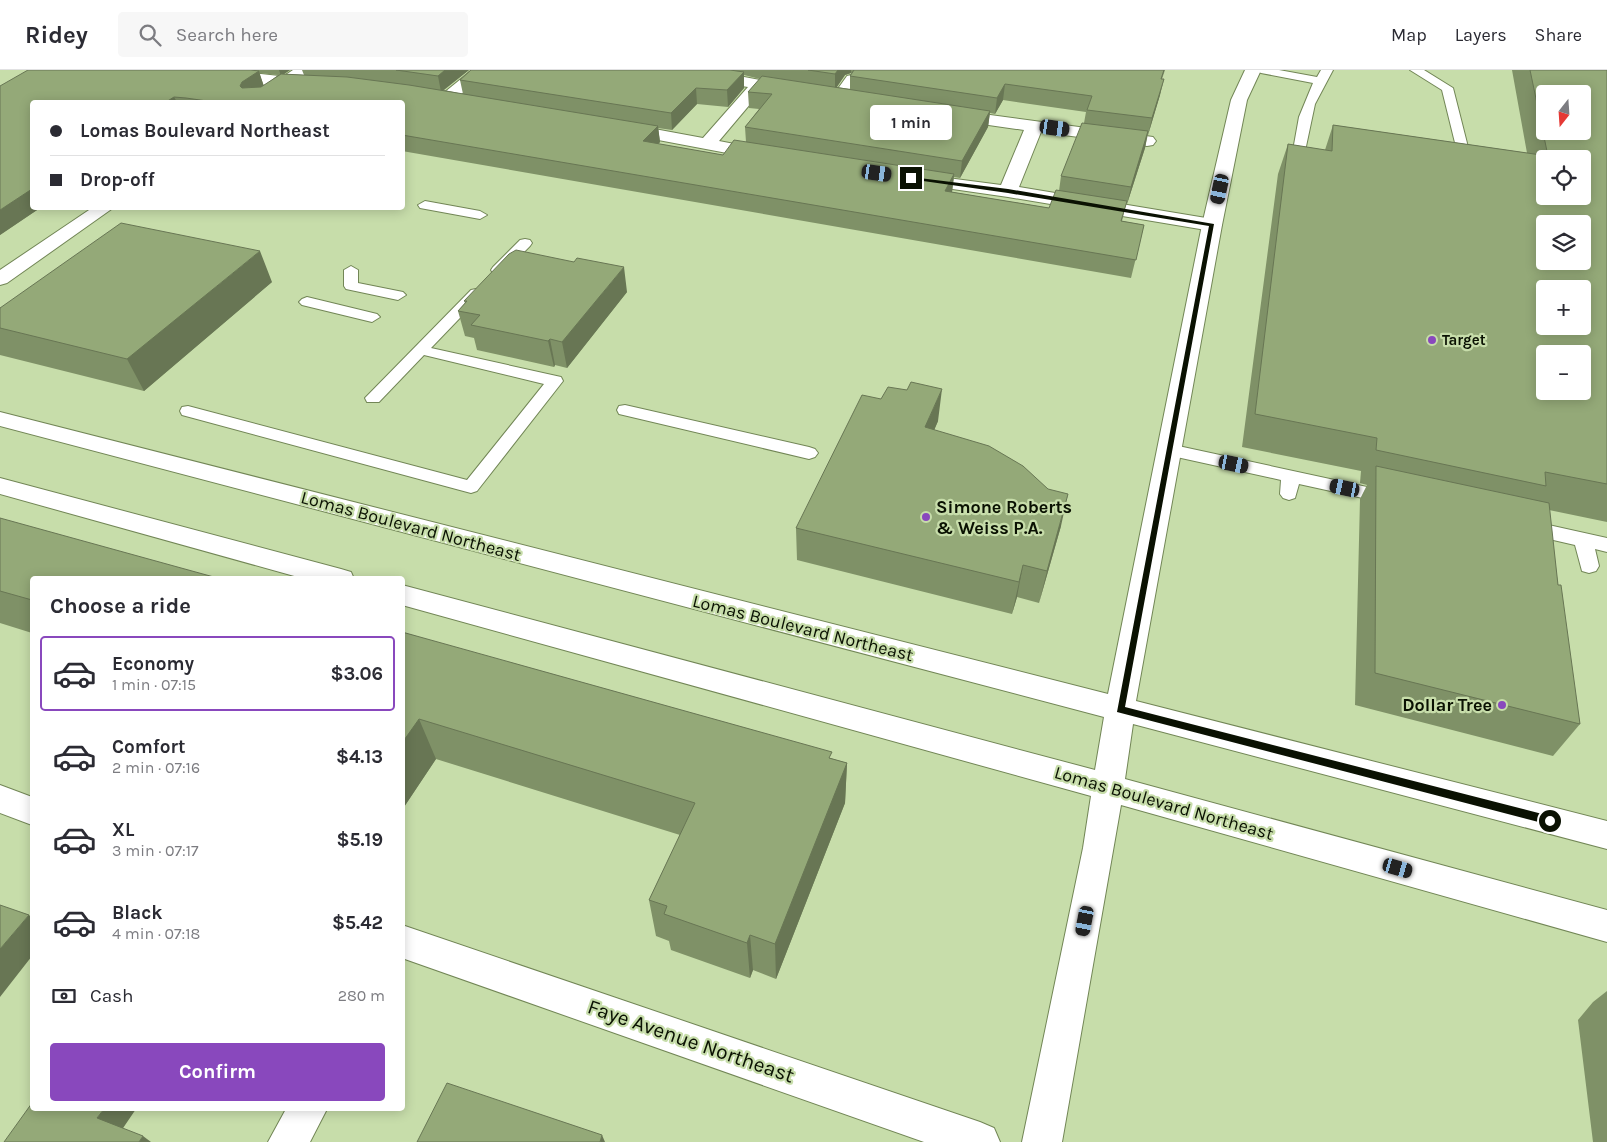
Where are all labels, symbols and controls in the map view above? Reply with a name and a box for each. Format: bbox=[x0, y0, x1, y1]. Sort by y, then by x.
search box bbox=[118, 12, 468, 57]
text: Ridey bbox=[25, 21, 88, 49]
icon: search bbox=[136, 21, 164, 49]
text: Search here bbox=[176, 24, 278, 46]
text: Map bbox=[1391, 24, 1427, 46]
text: Layers bbox=[1455, 24, 1507, 46]
text: Share bbox=[1535, 24, 1582, 46]
north arrow bbox=[1536, 85, 1591, 140]
map controls bbox=[1536, 85, 1591, 400]
callout: 1 min bbox=[870, 106, 952, 140]
text: 1 min bbox=[891, 113, 931, 132]
car bbox=[1039, 118, 1070, 138]
text: Lomas Boulevard Northeast bbox=[80, 120, 330, 142]
button: locate bbox=[1536, 150, 1591, 205]
car bbox=[861, 163, 892, 183]
route end bbox=[900, 167, 922, 189]
text: Drop-off bbox=[80, 169, 155, 191]
car bbox=[1209, 173, 1230, 205]
button: layers bbox=[1536, 215, 1591, 270]
button: + bbox=[1536, 280, 1591, 335]
place label: Target bbox=[1442, 331, 1486, 349]
marker: Target bbox=[1426, 334, 1438, 346]
button: − bbox=[1536, 345, 1591, 400]
car bbox=[1217, 454, 1250, 474]
car bbox=[1328, 478, 1361, 498]
street label: Lomas Boulevard Northeast bbox=[299, 486, 524, 566]
place label: Simone Roberts & Weiss P.A. bbox=[936, 496, 1072, 539]
marker: Simone Roberts & Weiss P.A. bbox=[920, 511, 932, 523]
street label: Lomas Boulevard Northeast bbox=[690, 590, 916, 666]
text: Choose a ride bbox=[50, 593, 191, 619]
icon: car bbox=[52, 651, 97, 696]
text: Economy bbox=[112, 653, 194, 675]
text: $3.06 bbox=[330, 663, 383, 685]
text: 1 min · 07:15 bbox=[112, 675, 196, 694]
place label: Dollar Tree bbox=[1402, 694, 1492, 716]
marker: Dollar Tree bbox=[1496, 699, 1508, 711]
icon: car bbox=[52, 734, 97, 779]
text: Comfort bbox=[112, 736, 186, 758]
text: $4.13 bbox=[336, 746, 383, 768]
text: 2 min · 07:16 bbox=[112, 758, 200, 777]
street label: Lomas Boulevard Northeast bbox=[1052, 761, 1276, 845]
route start bbox=[1539, 810, 1561, 832]
icon: car bbox=[52, 817, 97, 862]
text: XL bbox=[112, 819, 134, 841]
text: $5.19 bbox=[336, 829, 383, 851]
text: 3 min · 07:17 bbox=[112, 841, 199, 860]
car bbox=[1381, 857, 1414, 879]
icon: car bbox=[52, 900, 97, 945]
text: Black bbox=[112, 902, 163, 924]
car bbox=[1074, 905, 1095, 937]
text: $5.42 bbox=[332, 912, 383, 934]
text: 4 min · 07:18 bbox=[112, 924, 200, 943]
icon: cash bbox=[50, 982, 78, 1010]
text: Cash bbox=[90, 985, 134, 1007]
text: 280 m bbox=[338, 986, 385, 1005]
street label: Faye Avenue Northeast bbox=[585, 994, 798, 1088]
button: Confirm bbox=[50, 1043, 385, 1101]

